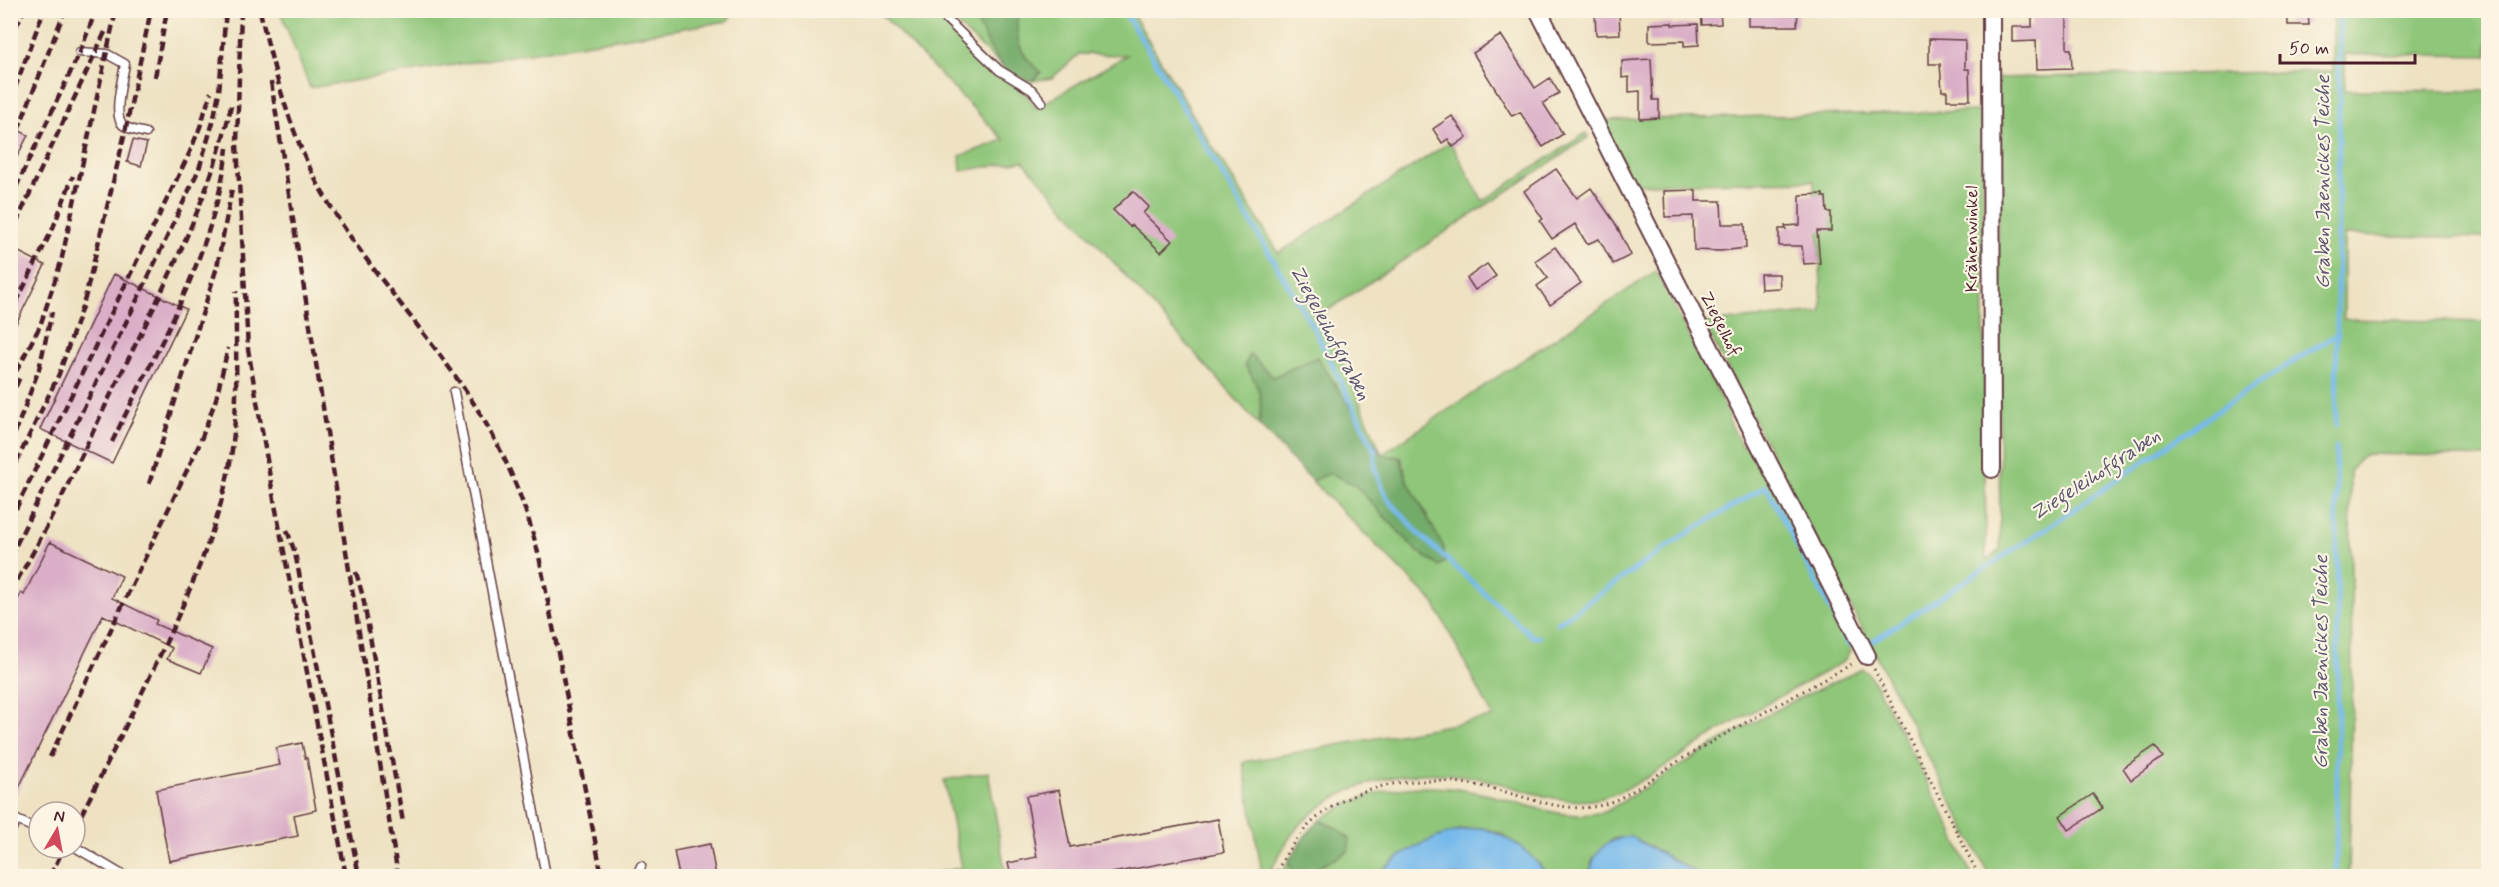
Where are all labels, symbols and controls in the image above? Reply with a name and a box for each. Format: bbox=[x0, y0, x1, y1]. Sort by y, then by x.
scale bar bbox=[2280, 27, 2415, 65]
text: 50 m bbox=[2289, 37, 2329, 61]
water label: Graben Jaenickes Teiche bbox=[2310, 74, 2337, 289]
street label: Krähenwinkel bbox=[1960, 186, 1984, 292]
water label: Ziegeleihofgraben bbox=[1281, 261, 1377, 406]
street label: Ziegelhof bbox=[1692, 287, 1747, 362]
water label: Ziegeleihofgraben bbox=[2026, 423, 2167, 529]
water label: Graben Jaenickes Teiche bbox=[2308, 554, 2335, 769]
north arrow bbox=[27, 800, 87, 860]
text: N bbox=[52, 805, 66, 828]

